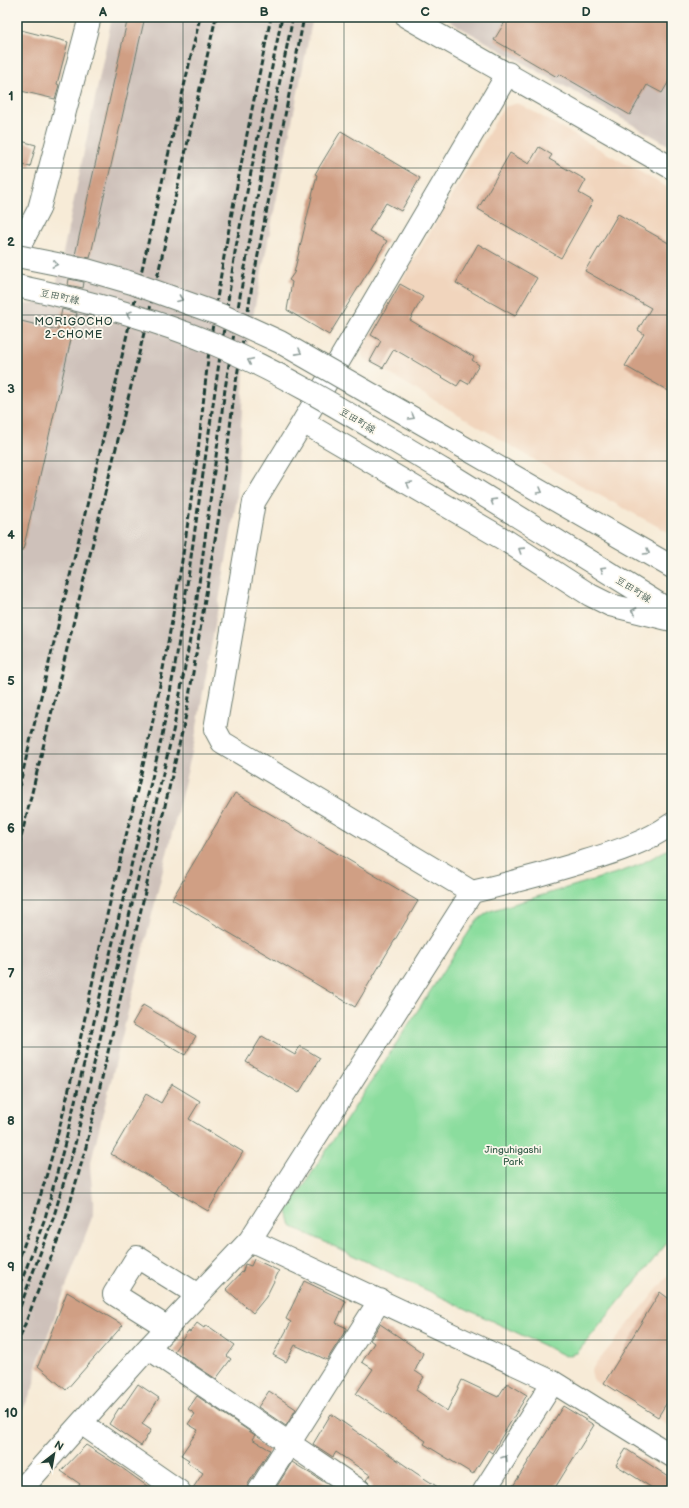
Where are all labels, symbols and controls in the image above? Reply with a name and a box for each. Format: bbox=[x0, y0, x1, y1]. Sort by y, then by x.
text: A bbox=[98, 4, 107, 20]
text: B bbox=[259, 4, 269, 20]
text: C bbox=[420, 4, 430, 20]
text: D bbox=[581, 4, 591, 20]
text: 1 bbox=[8, 88, 14, 104]
text: 2 bbox=[7, 234, 15, 250]
one-way arrow bbox=[52, 259, 58, 267]
street label: 豆田町線 bbox=[39, 287, 81, 307]
one-way arrow bbox=[177, 295, 184, 303]
one-way arrow bbox=[126, 310, 133, 319]
district label: MORIGOCHO 2-CHOME bbox=[35, 315, 113, 341]
one-way arrow bbox=[295, 347, 302, 354]
one-way arrow bbox=[247, 358, 255, 366]
text: 3 bbox=[7, 381, 15, 397]
street label: 豆田町線 bbox=[337, 405, 378, 436]
one-way arrow bbox=[408, 412, 415, 419]
one-way arrow bbox=[406, 481, 413, 488]
one-way arrow bbox=[536, 487, 543, 494]
one-way arrow bbox=[490, 498, 497, 505]
text: 4 bbox=[7, 527, 15, 543]
one-way arrow bbox=[518, 548, 525, 555]
one-way arrow bbox=[643, 548, 650, 555]
one-way arrow bbox=[600, 567, 607, 574]
street label: 豆田町線 bbox=[613, 574, 654, 606]
one-way arrow bbox=[631, 607, 637, 615]
text: 5 bbox=[7, 673, 15, 689]
text: 6 bbox=[7, 820, 15, 836]
text: 7 bbox=[7, 966, 15, 982]
text: 8 bbox=[7, 1113, 15, 1129]
park label: Jinguhigashi Park bbox=[485, 1144, 541, 1168]
text: 9 bbox=[7, 1259, 15, 1275]
text: 10 bbox=[4, 1405, 18, 1421]
north arrow bbox=[34, 1434, 74, 1474]
text: N bbox=[52, 1438, 66, 1454]
one-way arrow bbox=[500, 1455, 508, 1462]

